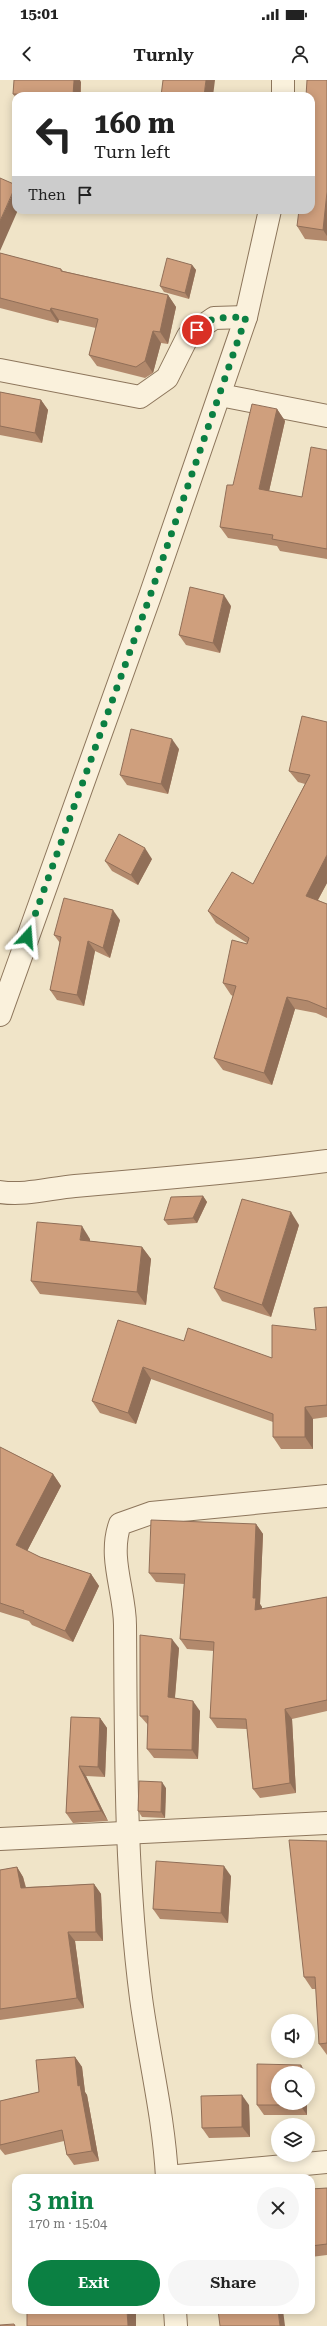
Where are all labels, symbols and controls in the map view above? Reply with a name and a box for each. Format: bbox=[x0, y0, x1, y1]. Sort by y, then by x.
text: 15:01 bbox=[20, 5, 58, 23]
icon: back bbox=[16, 43, 38, 65]
icon: person bbox=[289, 43, 311, 65]
text: Turnly bbox=[133, 44, 194, 65]
text: 160 m bbox=[94, 107, 175, 140]
icon: left bbox=[28, 108, 80, 160]
text: Turn left bbox=[94, 141, 170, 162]
icon: arrive bbox=[74, 184, 96, 206]
text: Then bbox=[28, 186, 66, 204]
pin bbox=[180, 313, 214, 347]
icon: arrive bbox=[186, 319, 208, 341]
position arrow bbox=[6, 916, 48, 958]
map controls bbox=[271, 2014, 315, 2162]
button: sound bbox=[271, 2014, 315, 2058]
button: search bbox=[271, 2066, 315, 2110]
button: layers bbox=[271, 2118, 315, 2162]
text: 3 min bbox=[28, 2187, 94, 2215]
button: close bbox=[257, 2187, 299, 2229]
text: 170 m · 15:04 bbox=[28, 2216, 107, 2231]
button: Exit bbox=[28, 2260, 160, 2306]
button: Share bbox=[168, 2260, 299, 2306]

